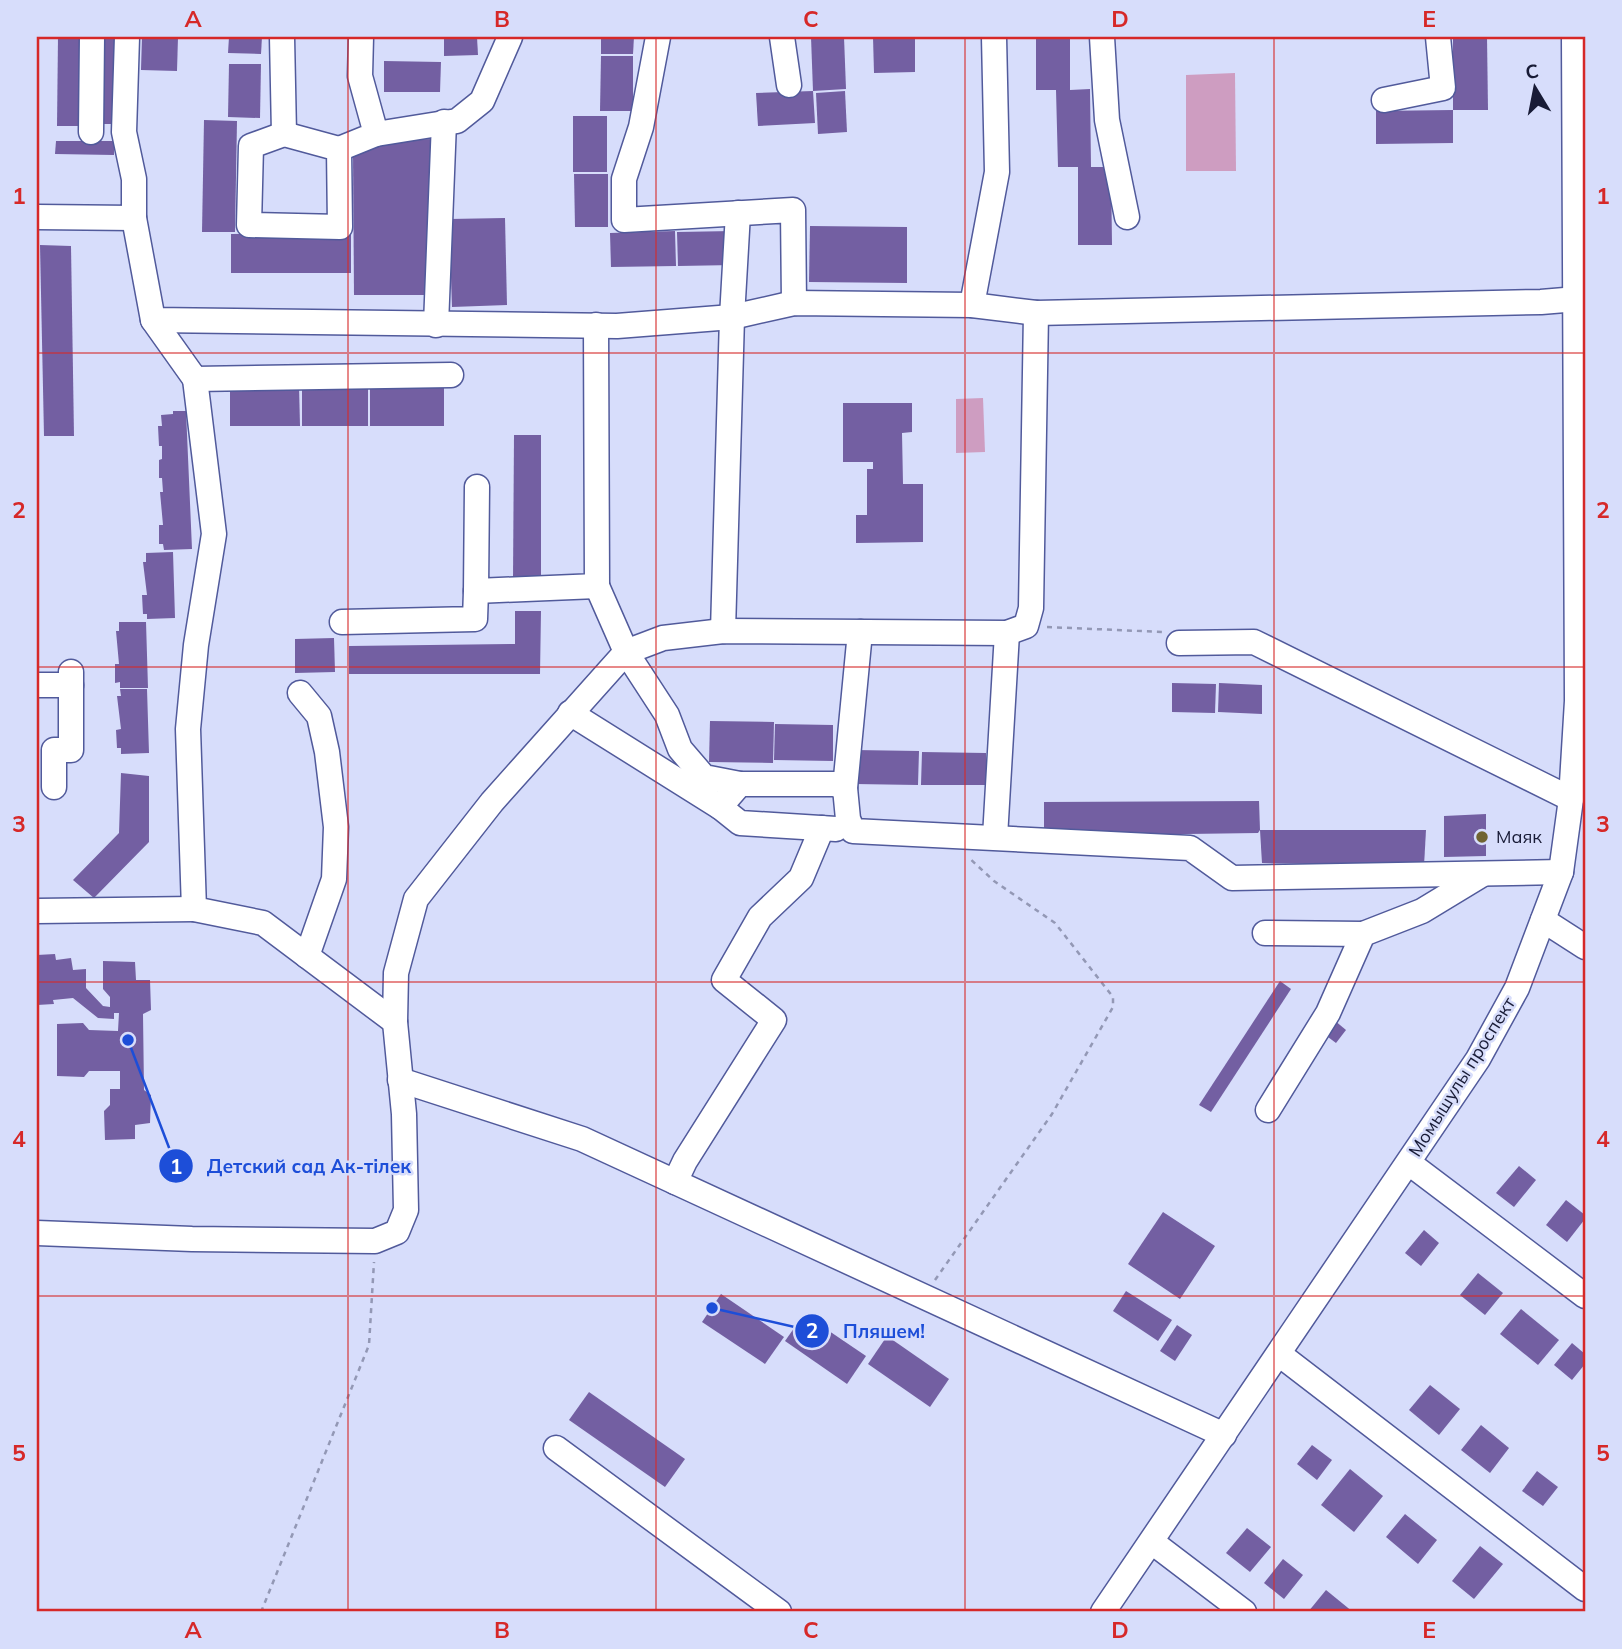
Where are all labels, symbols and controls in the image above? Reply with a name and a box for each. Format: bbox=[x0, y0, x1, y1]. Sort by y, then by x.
text: A bbox=[184, 4, 202, 33]
text: B bbox=[494, 4, 510, 33]
text: C bbox=[803, 4, 819, 33]
text: D bbox=[1111, 4, 1129, 33]
text: E bbox=[1422, 4, 1436, 33]
north arrow bbox=[1500, 52, 1570, 122]
text: С bbox=[1524, 58, 1541, 84]
text: 1 bbox=[12, 181, 26, 210]
text: 1 bbox=[1596, 181, 1610, 210]
text: 2 bbox=[12, 495, 26, 524]
text: 2 bbox=[1596, 495, 1610, 524]
text: 3 bbox=[12, 809, 26, 838]
text: 3 bbox=[1596, 809, 1610, 838]
place label: Маяк bbox=[1496, 825, 1542, 848]
marker: Маяк bbox=[1474, 829, 1490, 845]
street label: Момышулы проспект bbox=[1403, 992, 1520, 1161]
text: 4 bbox=[12, 1124, 26, 1153]
text: 4 bbox=[1596, 1124, 1610, 1153]
callout: Детский сад Ак-тiлек bbox=[158, 1146, 426, 1186]
text: 1 bbox=[170, 1153, 182, 1179]
text: Детский сад Ак-тiлек bbox=[207, 1154, 411, 1178]
callout: Пляшем! bbox=[794, 1311, 939, 1351]
text: 2 bbox=[806, 1317, 818, 1343]
text: Пляшем! bbox=[843, 1319, 925, 1343]
text: 5 bbox=[12, 1438, 26, 1467]
text: 5 bbox=[1596, 1438, 1610, 1467]
text: A bbox=[184, 1615, 202, 1644]
text: B bbox=[494, 1615, 510, 1644]
text: C bbox=[803, 1615, 819, 1644]
text: D bbox=[1111, 1615, 1129, 1644]
text: E bbox=[1422, 1615, 1436, 1644]

